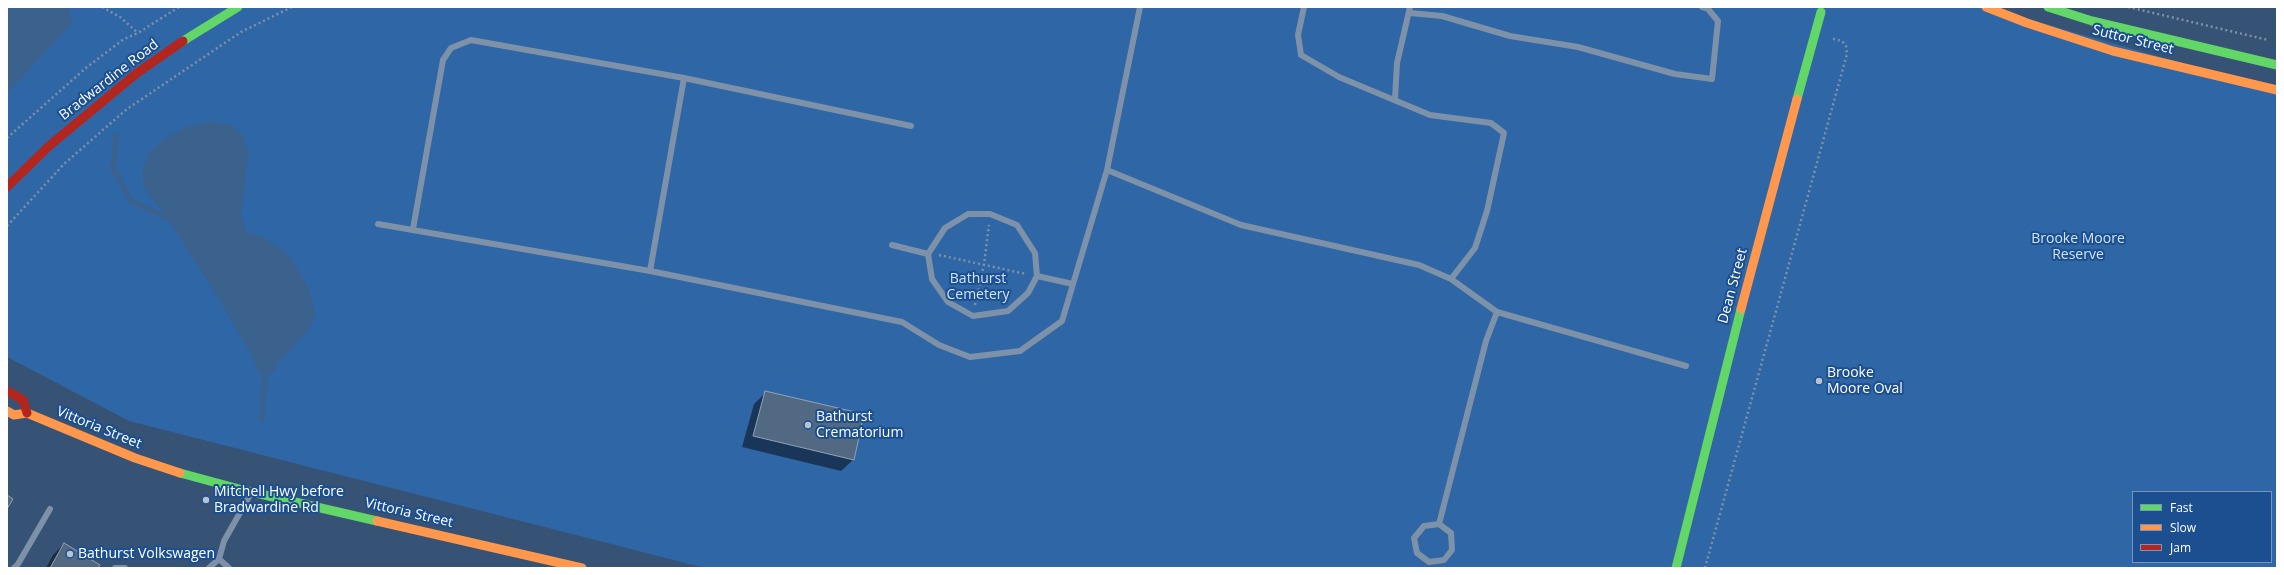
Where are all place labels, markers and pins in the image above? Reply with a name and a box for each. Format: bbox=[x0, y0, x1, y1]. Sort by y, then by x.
place label: Brooke Moore Oval bbox=[1827, 365, 1903, 398]
marker: Brooke Moore Oval bbox=[1814, 376, 1824, 386]
place label: Bathurst Crematorium bbox=[816, 409, 903, 442]
marker: Bathurst Crematorium bbox=[803, 420, 813, 430]
place label: Mitchell Hwy before Bradwardine Rd bbox=[214, 484, 344, 516]
marker: Mitchell Hwy before Bradwardine Rd bbox=[201, 495, 211, 505]
place label: Bathurst Volkswagen bbox=[78, 546, 215, 562]
marker: Bathurst Volkswagen bbox=[65, 549, 75, 559]

